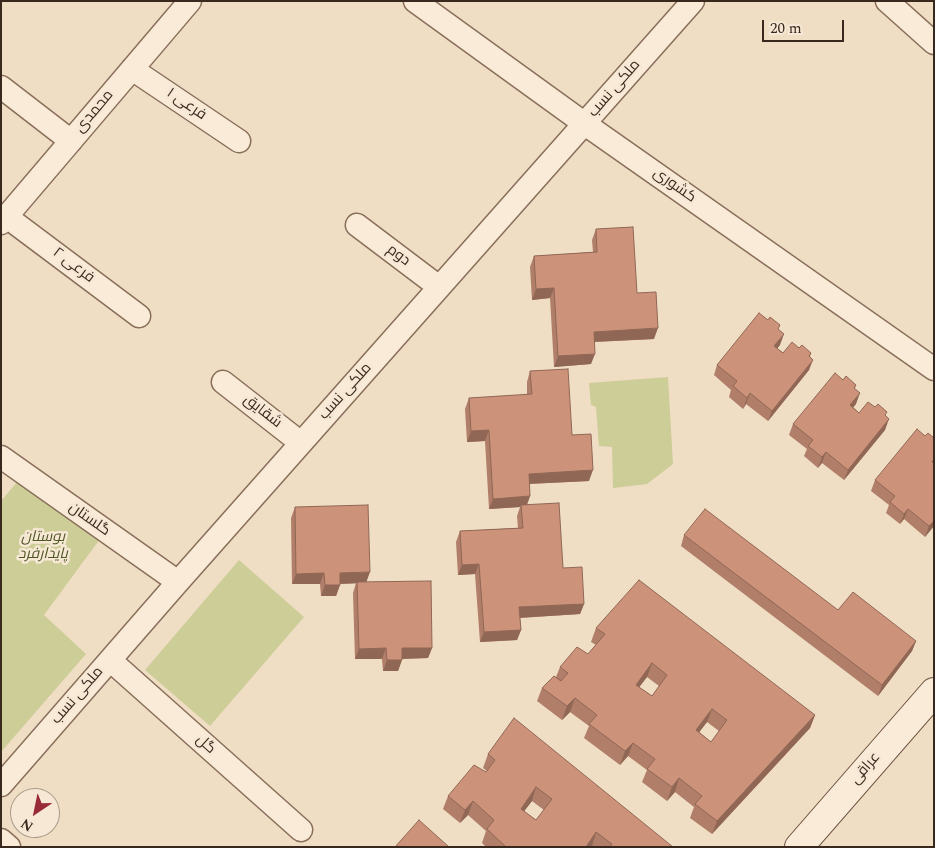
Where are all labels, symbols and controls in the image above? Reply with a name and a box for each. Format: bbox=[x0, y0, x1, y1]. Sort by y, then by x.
scale bar bbox=[765, 10, 848, 42]
text: 20 m bbox=[770, 17, 802, 40]
street label: ملکی نسب bbox=[585, 57, 645, 121]
street label: فرعی ۱ bbox=[163, 85, 209, 125]
street label: محمدی bbox=[72, 87, 118, 137]
street label: کشوری bbox=[649, 165, 699, 207]
street label: دوم bbox=[383, 241, 413, 271]
street label: فرعی ۲ bbox=[49, 245, 97, 287]
street label: ملکی نسب bbox=[316, 360, 376, 424]
street label: شقایق bbox=[239, 391, 285, 433]
street label: گلستان bbox=[65, 499, 113, 541]
park label: بوستان پایدارفرد bbox=[18, 529, 68, 564]
street label: ملکی نسب bbox=[48, 664, 108, 728]
street label: گل bbox=[191, 731, 219, 759]
street label: عراقی bbox=[847, 749, 885, 789]
north arrow bbox=[10, 788, 60, 838]
text: N bbox=[16, 813, 38, 837]

